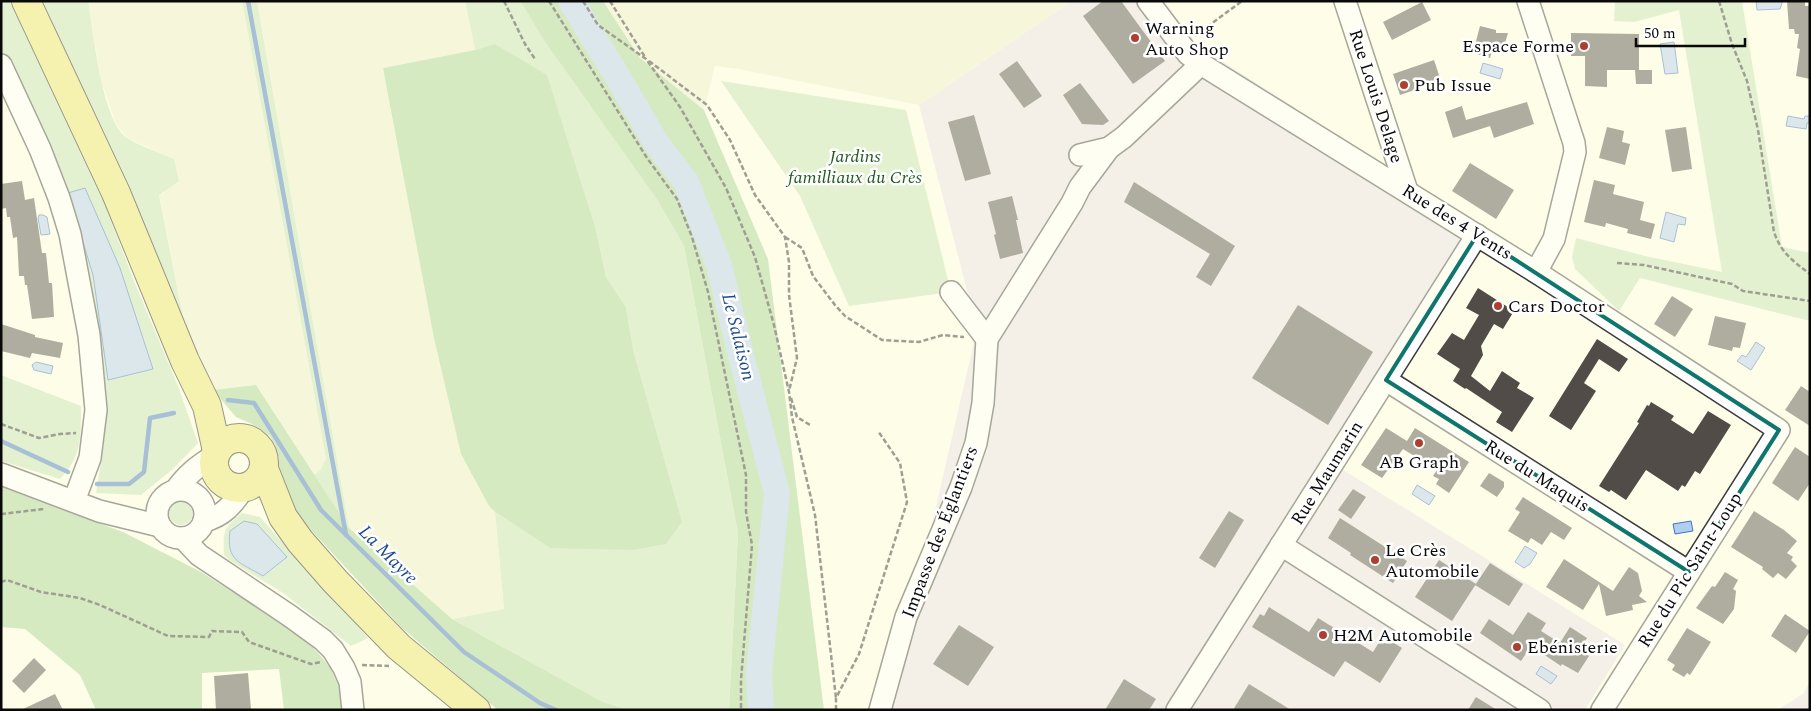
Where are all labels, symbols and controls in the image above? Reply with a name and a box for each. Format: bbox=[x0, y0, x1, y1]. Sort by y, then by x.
place label: Warning Auto Shop bbox=[1145, 15, 1229, 63]
scale bar bbox=[1636, 15, 1745, 47]
text: 50 m bbox=[1644, 22, 1676, 45]
street label: Rue Louis Delage bbox=[1342, 26, 1410, 166]
marker: Warning Auto Shop bbox=[1129, 32, 1141, 44]
place label: Espace Forme bbox=[1462, 33, 1574, 60]
marker: Espace Forme bbox=[1578, 40, 1590, 52]
place label: Pub Issue bbox=[1414, 72, 1491, 99]
marker: Pub Issue bbox=[1398, 79, 1410, 91]
park label: Jardins familliaux du Crès bbox=[785, 143, 923, 191]
street label: Rue des 4 Vents bbox=[1397, 177, 1517, 267]
water label: Le Salaison bbox=[713, 290, 763, 384]
place label: Cars Doctor bbox=[1508, 293, 1605, 320]
marker: Cars Doctor bbox=[1492, 300, 1504, 312]
street label: Rue Maumarin bbox=[1284, 415, 1370, 531]
street label: Rue du Maquis bbox=[1479, 433, 1595, 519]
marker: AB Graph bbox=[1413, 437, 1425, 449]
street label: Impasse des Églantiers bbox=[895, 442, 985, 622]
place label: AB Graph bbox=[1379, 449, 1459, 476]
street label: Rue du Pic Saint-Loup bbox=[1631, 487, 1749, 653]
water label: La Mayre bbox=[351, 518, 425, 592]
place label: Le Crès Automobile bbox=[1385, 537, 1479, 585]
marker: Le Crès Automobile bbox=[1369, 554, 1381, 566]
place label: H2M Automobile bbox=[1333, 622, 1473, 649]
marker: H2M Automobile bbox=[1317, 629, 1329, 641]
place label: Ebénisterie bbox=[1527, 634, 1618, 661]
marker: Ebénisterie bbox=[1511, 641, 1523, 653]

